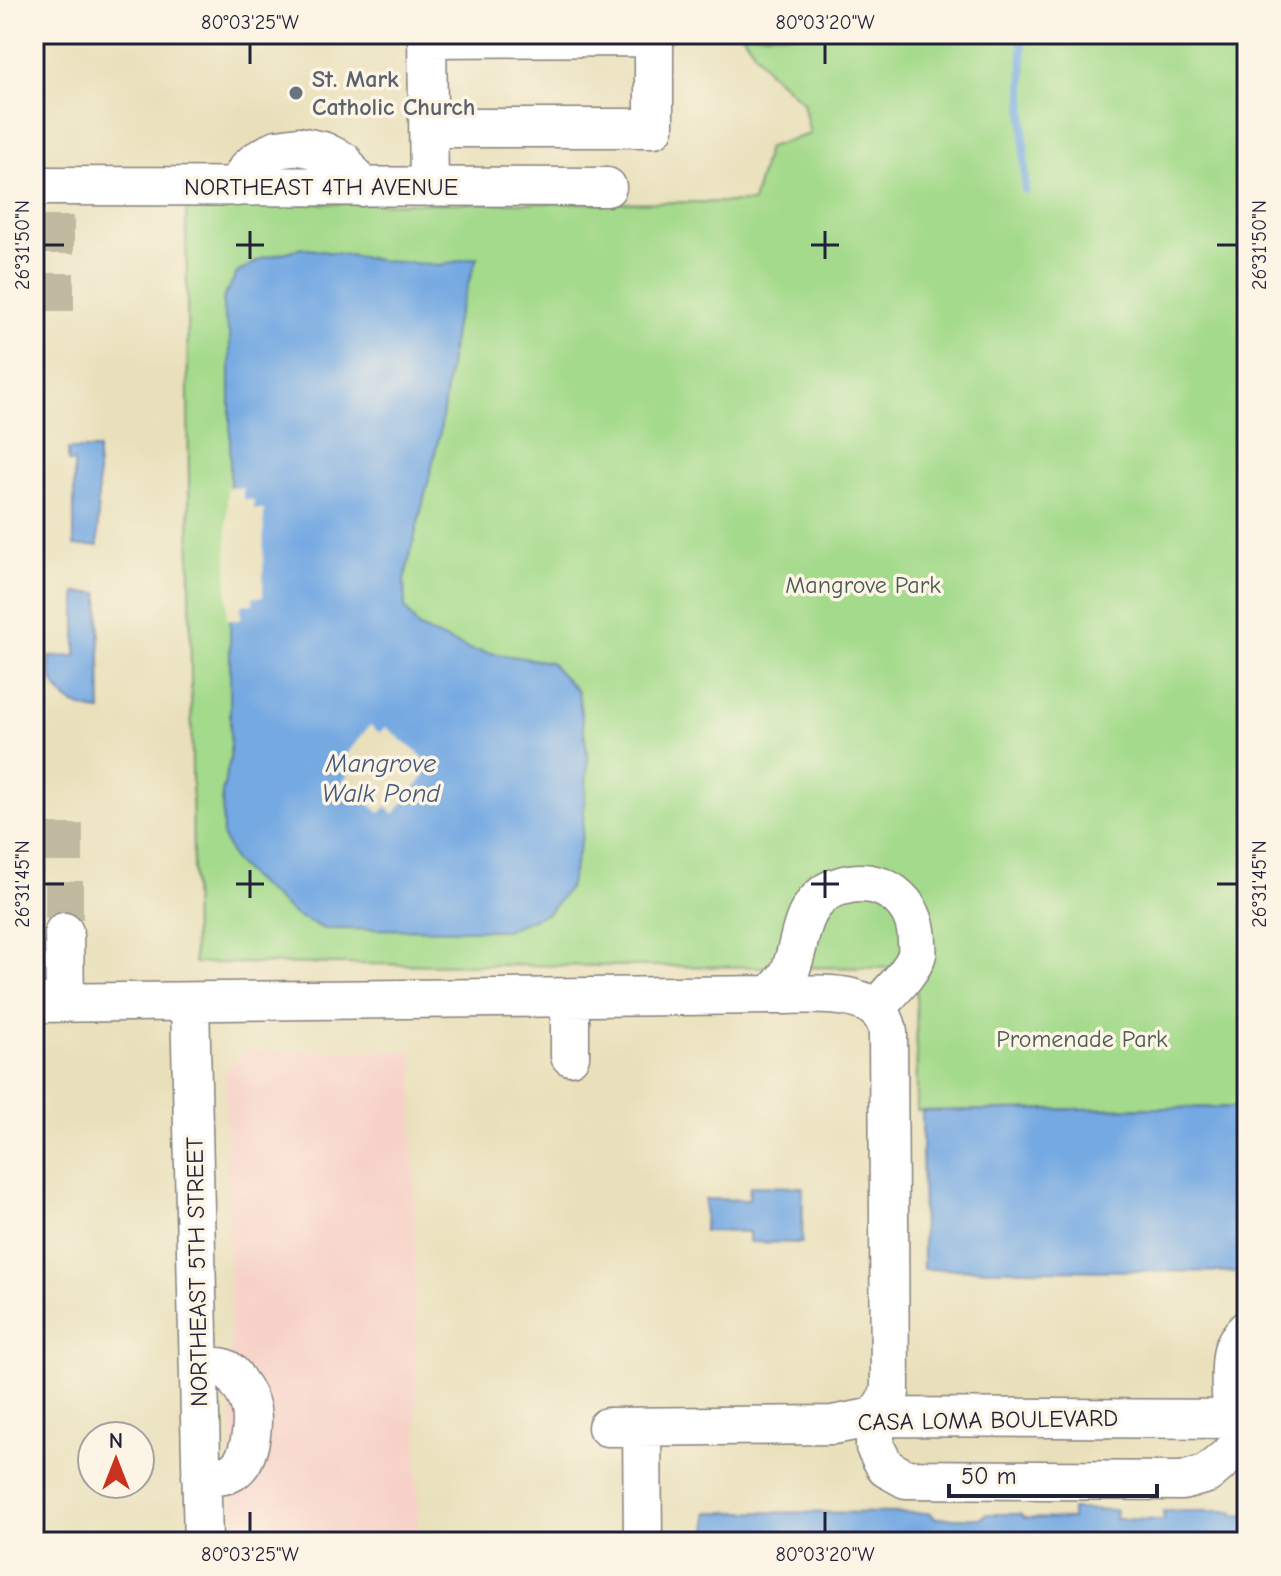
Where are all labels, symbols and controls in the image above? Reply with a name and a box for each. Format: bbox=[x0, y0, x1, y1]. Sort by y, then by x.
text: 80°03'25"W bbox=[201, 11, 300, 34]
text: 80°03'20"W bbox=[775, 11, 875, 34]
place label: St. Mark Catholic Church bbox=[312, 65, 475, 121]
marker: St. Mark Catholic Church bbox=[287, 84, 305, 102]
street label: NORTHEAST 4TH AVENUE bbox=[184, 173, 458, 201]
text: 26°31'50"N bbox=[11, 200, 34, 290]
text: 26°31'50"N bbox=[1248, 200, 1271, 290]
park label: Mangrove Park bbox=[785, 571, 941, 599]
water label: Mangrove Walk Pond bbox=[322, 749, 441, 809]
text: 26°31'45"N bbox=[11, 840, 34, 928]
text: 26°31'45"N bbox=[1248, 840, 1271, 928]
park label: Promenade Park bbox=[996, 1025, 1168, 1053]
street label: NORTHEAST 5TH STREET bbox=[181, 1136, 213, 1407]
street label: CASA LOMA BOULEVARD bbox=[857, 1404, 1119, 1436]
north arrow bbox=[76, 1420, 156, 1500]
text: N bbox=[109, 1428, 123, 1454]
scale bar bbox=[949, 1448, 1157, 1498]
text: 50 m bbox=[961, 1462, 1017, 1490]
text: 80°03'25"W bbox=[201, 1543, 300, 1566]
text: 80°03'20"W bbox=[775, 1543, 875, 1566]

